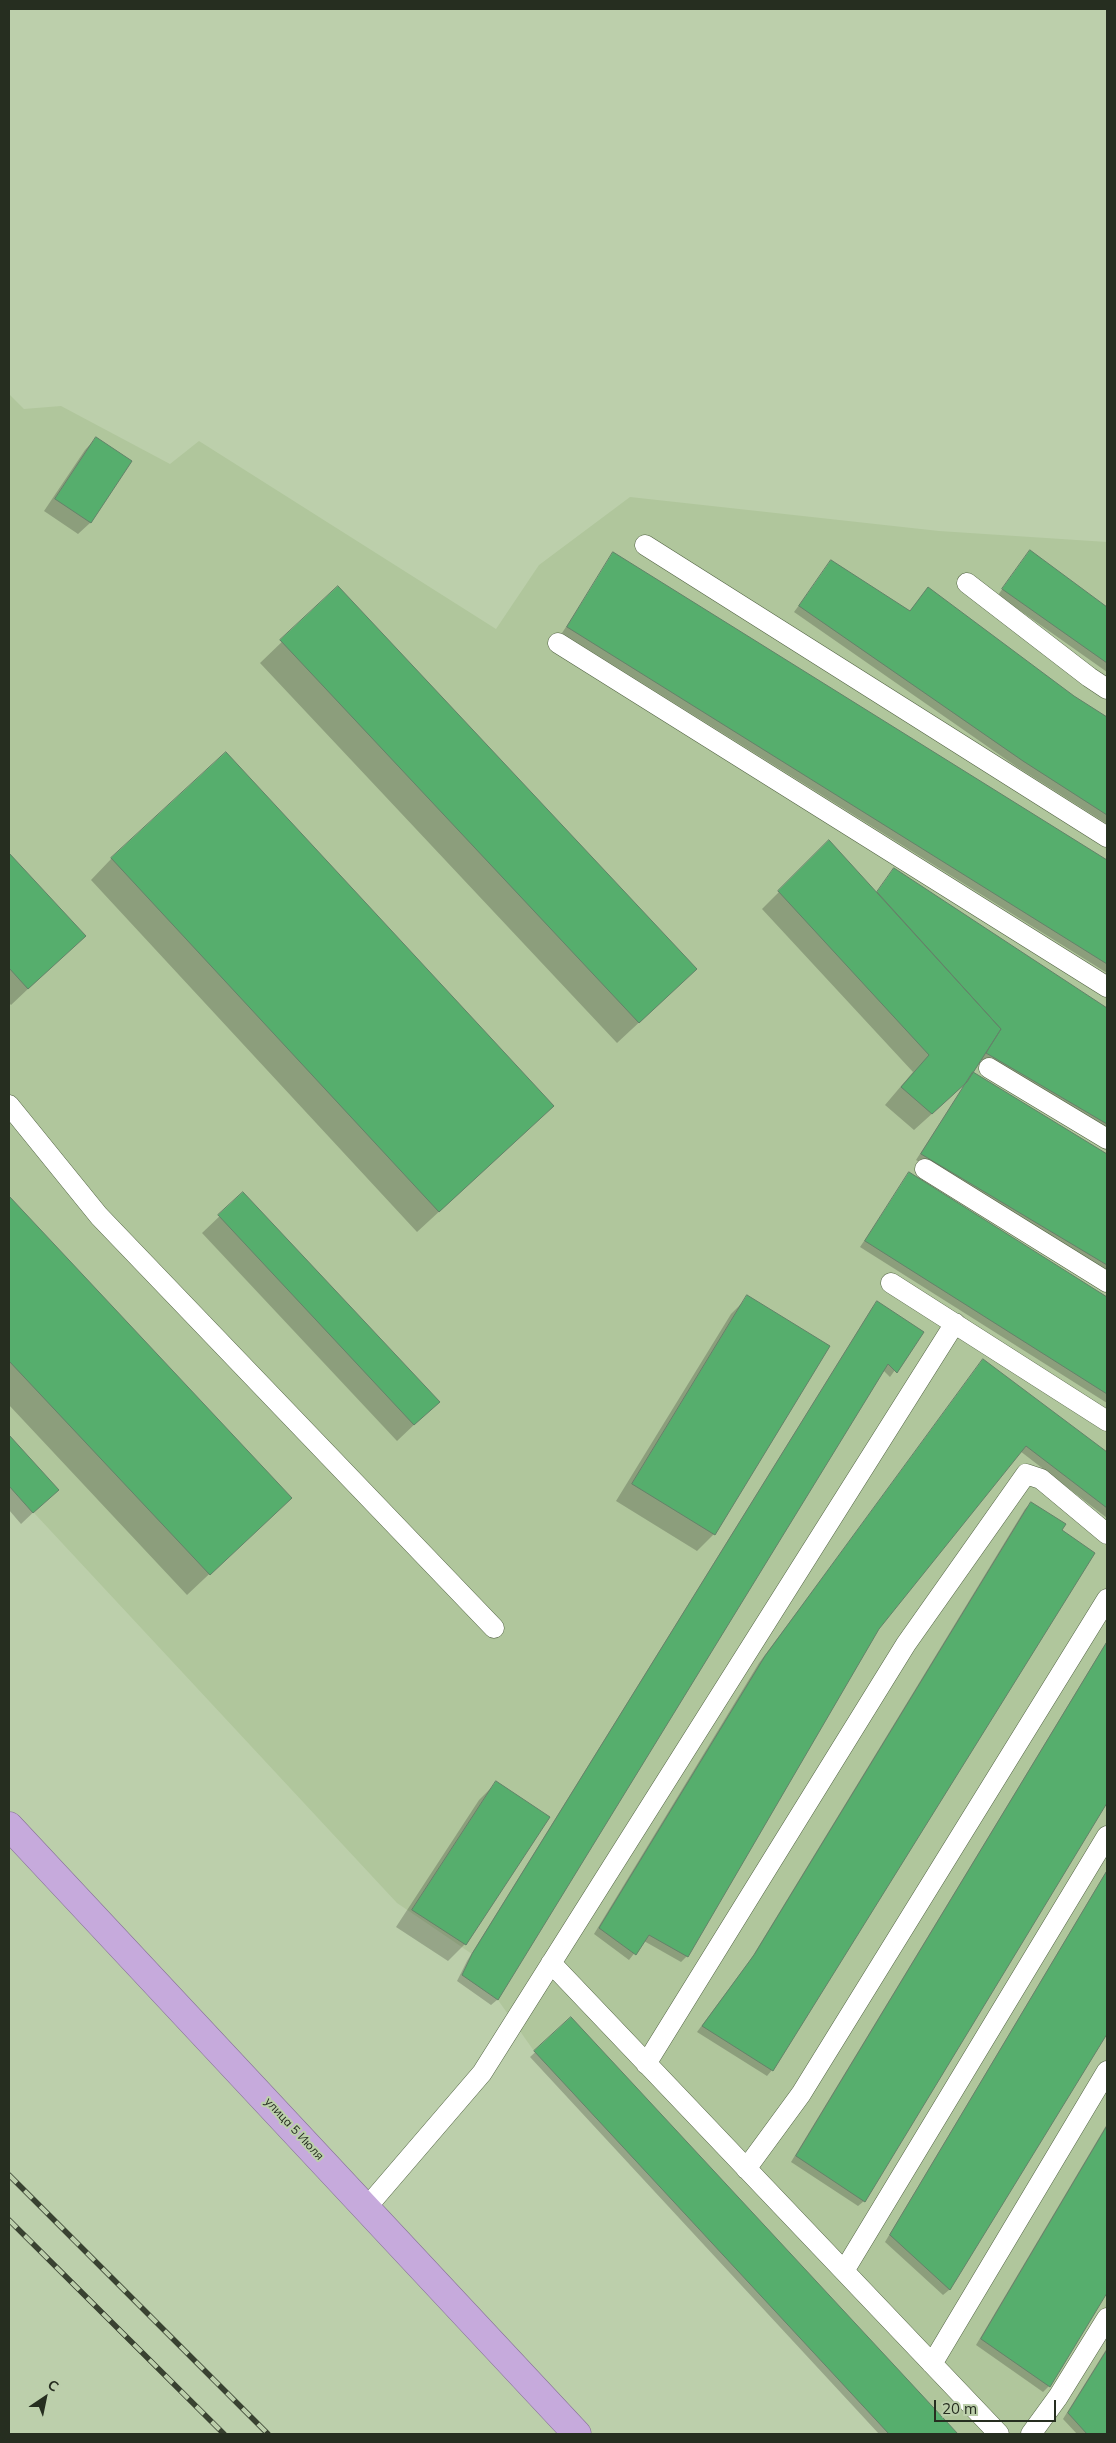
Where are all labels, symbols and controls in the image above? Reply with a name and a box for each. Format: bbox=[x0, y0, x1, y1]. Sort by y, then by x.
street label: улица 5 Июля bbox=[261, 2095, 327, 2163]
north arrow bbox=[20, 2373, 70, 2423]
text: С bbox=[44, 2375, 62, 2396]
scale bar bbox=[936, 2390, 1058, 2422]
text: 20 m bbox=[942, 2399, 977, 2418]

